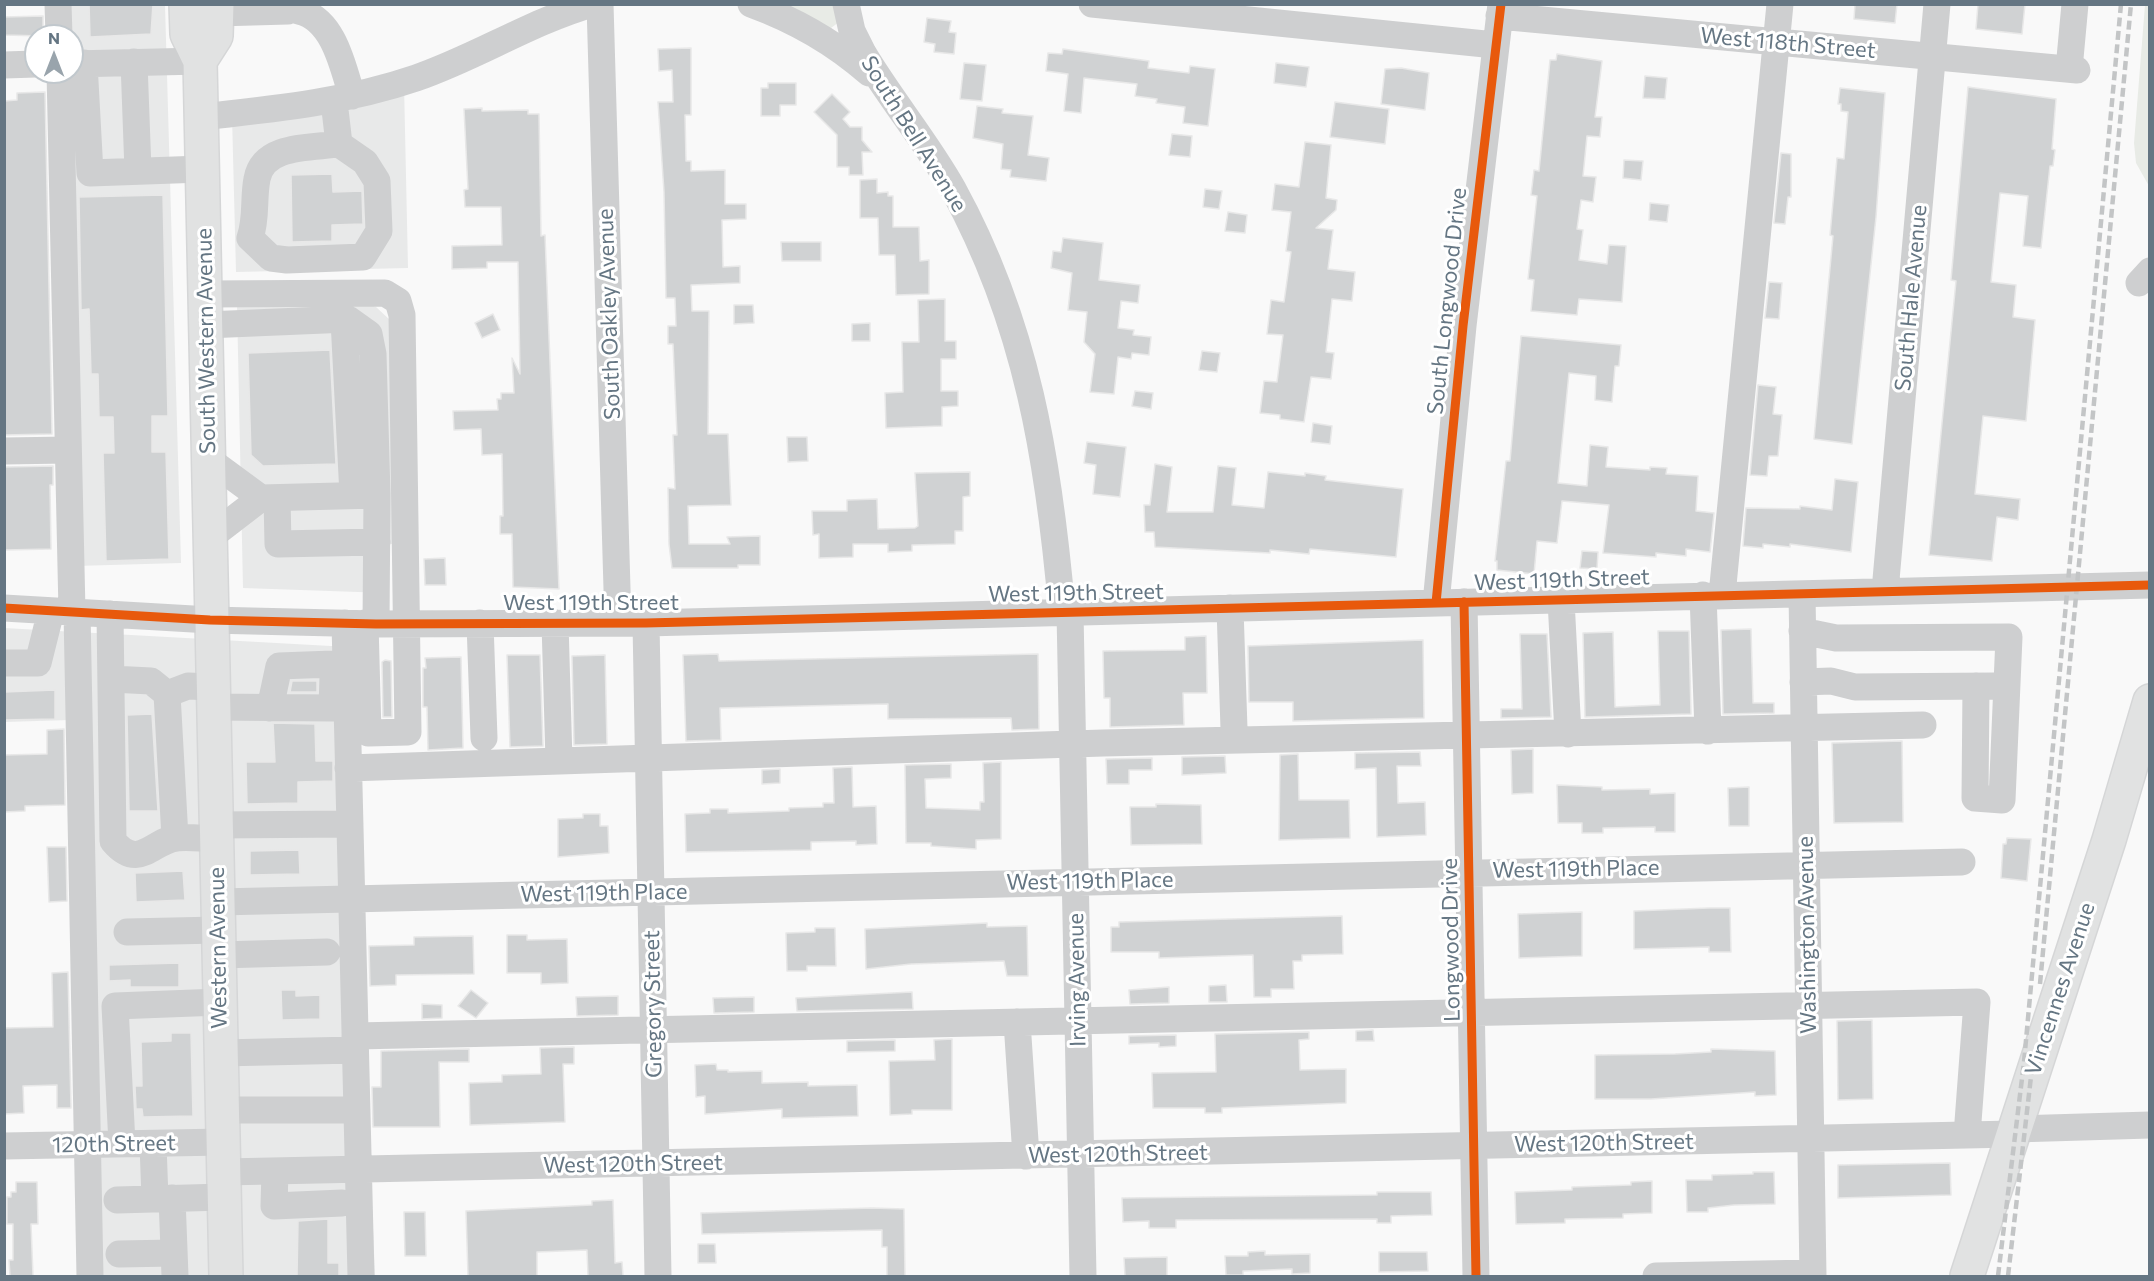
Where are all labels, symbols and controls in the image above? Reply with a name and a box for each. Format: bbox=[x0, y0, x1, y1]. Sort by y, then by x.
street label: West 118th Street bbox=[1699, 22, 1877, 64]
north arrow bbox=[24, 24, 84, 84]
text: N bbox=[48, 28, 60, 47]
street label: South Bell Avenue bbox=[855, 51, 973, 217]
street label: South Longwood Drive bbox=[1422, 186, 1472, 416]
street label: South Hale Avenue bbox=[1890, 204, 1932, 392]
street label: South Oakley Avenue bbox=[592, 208, 626, 420]
street label: South Western Avenue bbox=[191, 228, 221, 454]
street label: West 119th Street bbox=[1474, 564, 1650, 596]
street label: West 119th Street bbox=[988, 578, 1164, 608]
street label: West 119th Street bbox=[503, 590, 679, 616]
street label: Washington Avenue bbox=[1792, 836, 1822, 1034]
street label: West 119th Place bbox=[1492, 854, 1660, 884]
street label: Longwood Drive bbox=[1436, 858, 1466, 1022]
street label: West 119th Place bbox=[1006, 866, 1174, 896]
street label: Western Avenue bbox=[203, 867, 233, 1029]
street label: West 119th Place bbox=[520, 878, 688, 908]
street label: Vincennes Avenue bbox=[2020, 899, 2100, 1079]
street label: Irving Avenue bbox=[1063, 913, 1091, 1047]
street label: Gregory Street bbox=[639, 930, 667, 1078]
street label: West 120th Street bbox=[1514, 1128, 1694, 1158]
street label: 120th Street bbox=[52, 1130, 176, 1158]
street label: West 120th Street bbox=[1028, 1139, 1208, 1169]
street label: West 120th Street bbox=[543, 1149, 723, 1179]

